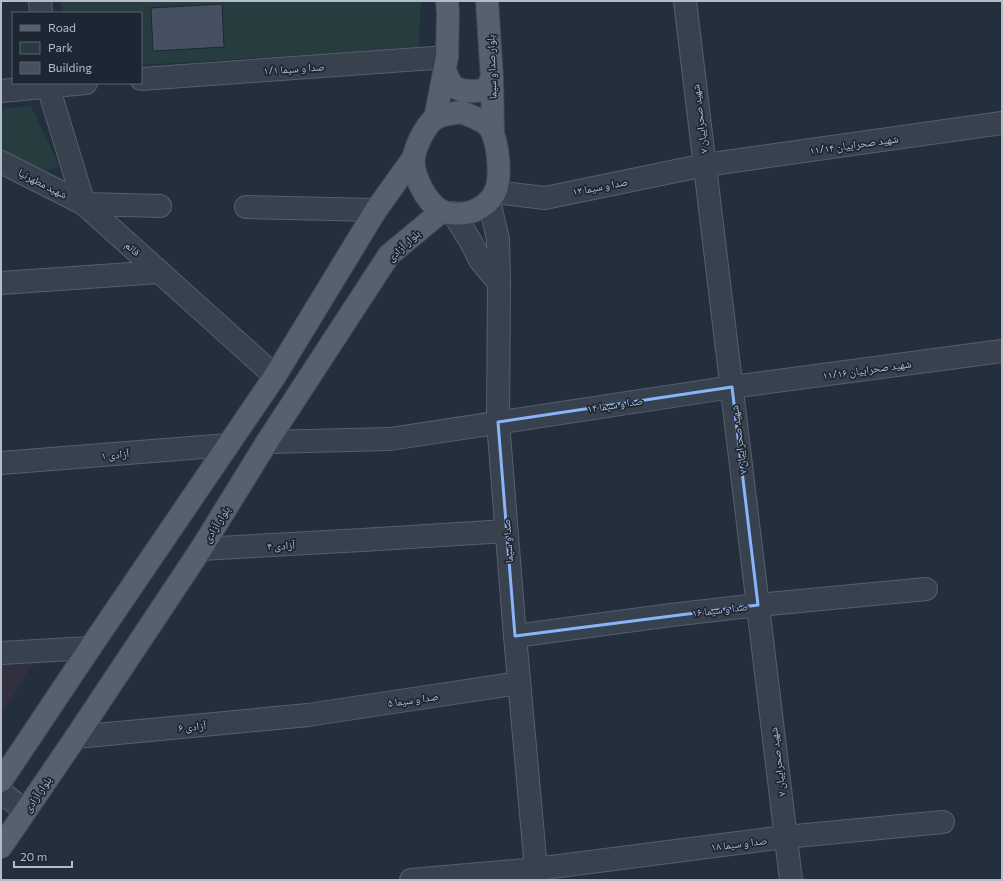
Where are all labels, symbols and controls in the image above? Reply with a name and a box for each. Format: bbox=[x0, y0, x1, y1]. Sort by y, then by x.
legend bbox=[12, 12, 142, 84]
text: Road bbox=[48, 20, 76, 34]
street label: بلوار صدا و سیما bbox=[483, 35, 499, 99]
text: Park bbox=[48, 40, 74, 54]
street label: صدا و سیما ۱/۱ bbox=[263, 59, 325, 77]
text: Building bbox=[48, 60, 92, 74]
street label: شهید صحراییان ۷ bbox=[688, 83, 711, 154]
street label: شهید صحراییان ۱۱/۱۴ bbox=[809, 131, 899, 158]
street label: شهید مطهرنیا bbox=[16, 165, 70, 201]
street label: صدا و سیما ۱۲ bbox=[571, 174, 629, 198]
street label: بلوار آزادی bbox=[384, 226, 423, 264]
street label: قائم bbox=[121, 238, 144, 260]
street label: شهید صحراییان ۱۱/۱۶ bbox=[822, 356, 912, 383]
street label: صدا و سیما ۱۴ bbox=[586, 393, 644, 415]
street label: شهید صحراییان ۷ bbox=[727, 404, 750, 475]
street label: آزادی ۱ bbox=[101, 446, 130, 463]
street label: بلوار آزادی bbox=[200, 503, 233, 545]
street label: صدا و سیما bbox=[499, 518, 515, 564]
street label: آزادی ۴ bbox=[267, 538, 296, 553]
street label: صدا و سیما ۱۶ bbox=[691, 599, 749, 619]
street label: صدا و سیما ۵ bbox=[387, 689, 439, 709]
street label: آزادی ۶ bbox=[178, 718, 207, 735]
street label: شهید صحراییان ۷ bbox=[766, 726, 789, 797]
street label: بلوار آزادی bbox=[20, 773, 55, 815]
street label: صدا و سیما ۱۸ bbox=[710, 833, 768, 853]
scale bar bbox=[14, 843, 72, 869]
text: 20 m bbox=[20, 849, 47, 863]

